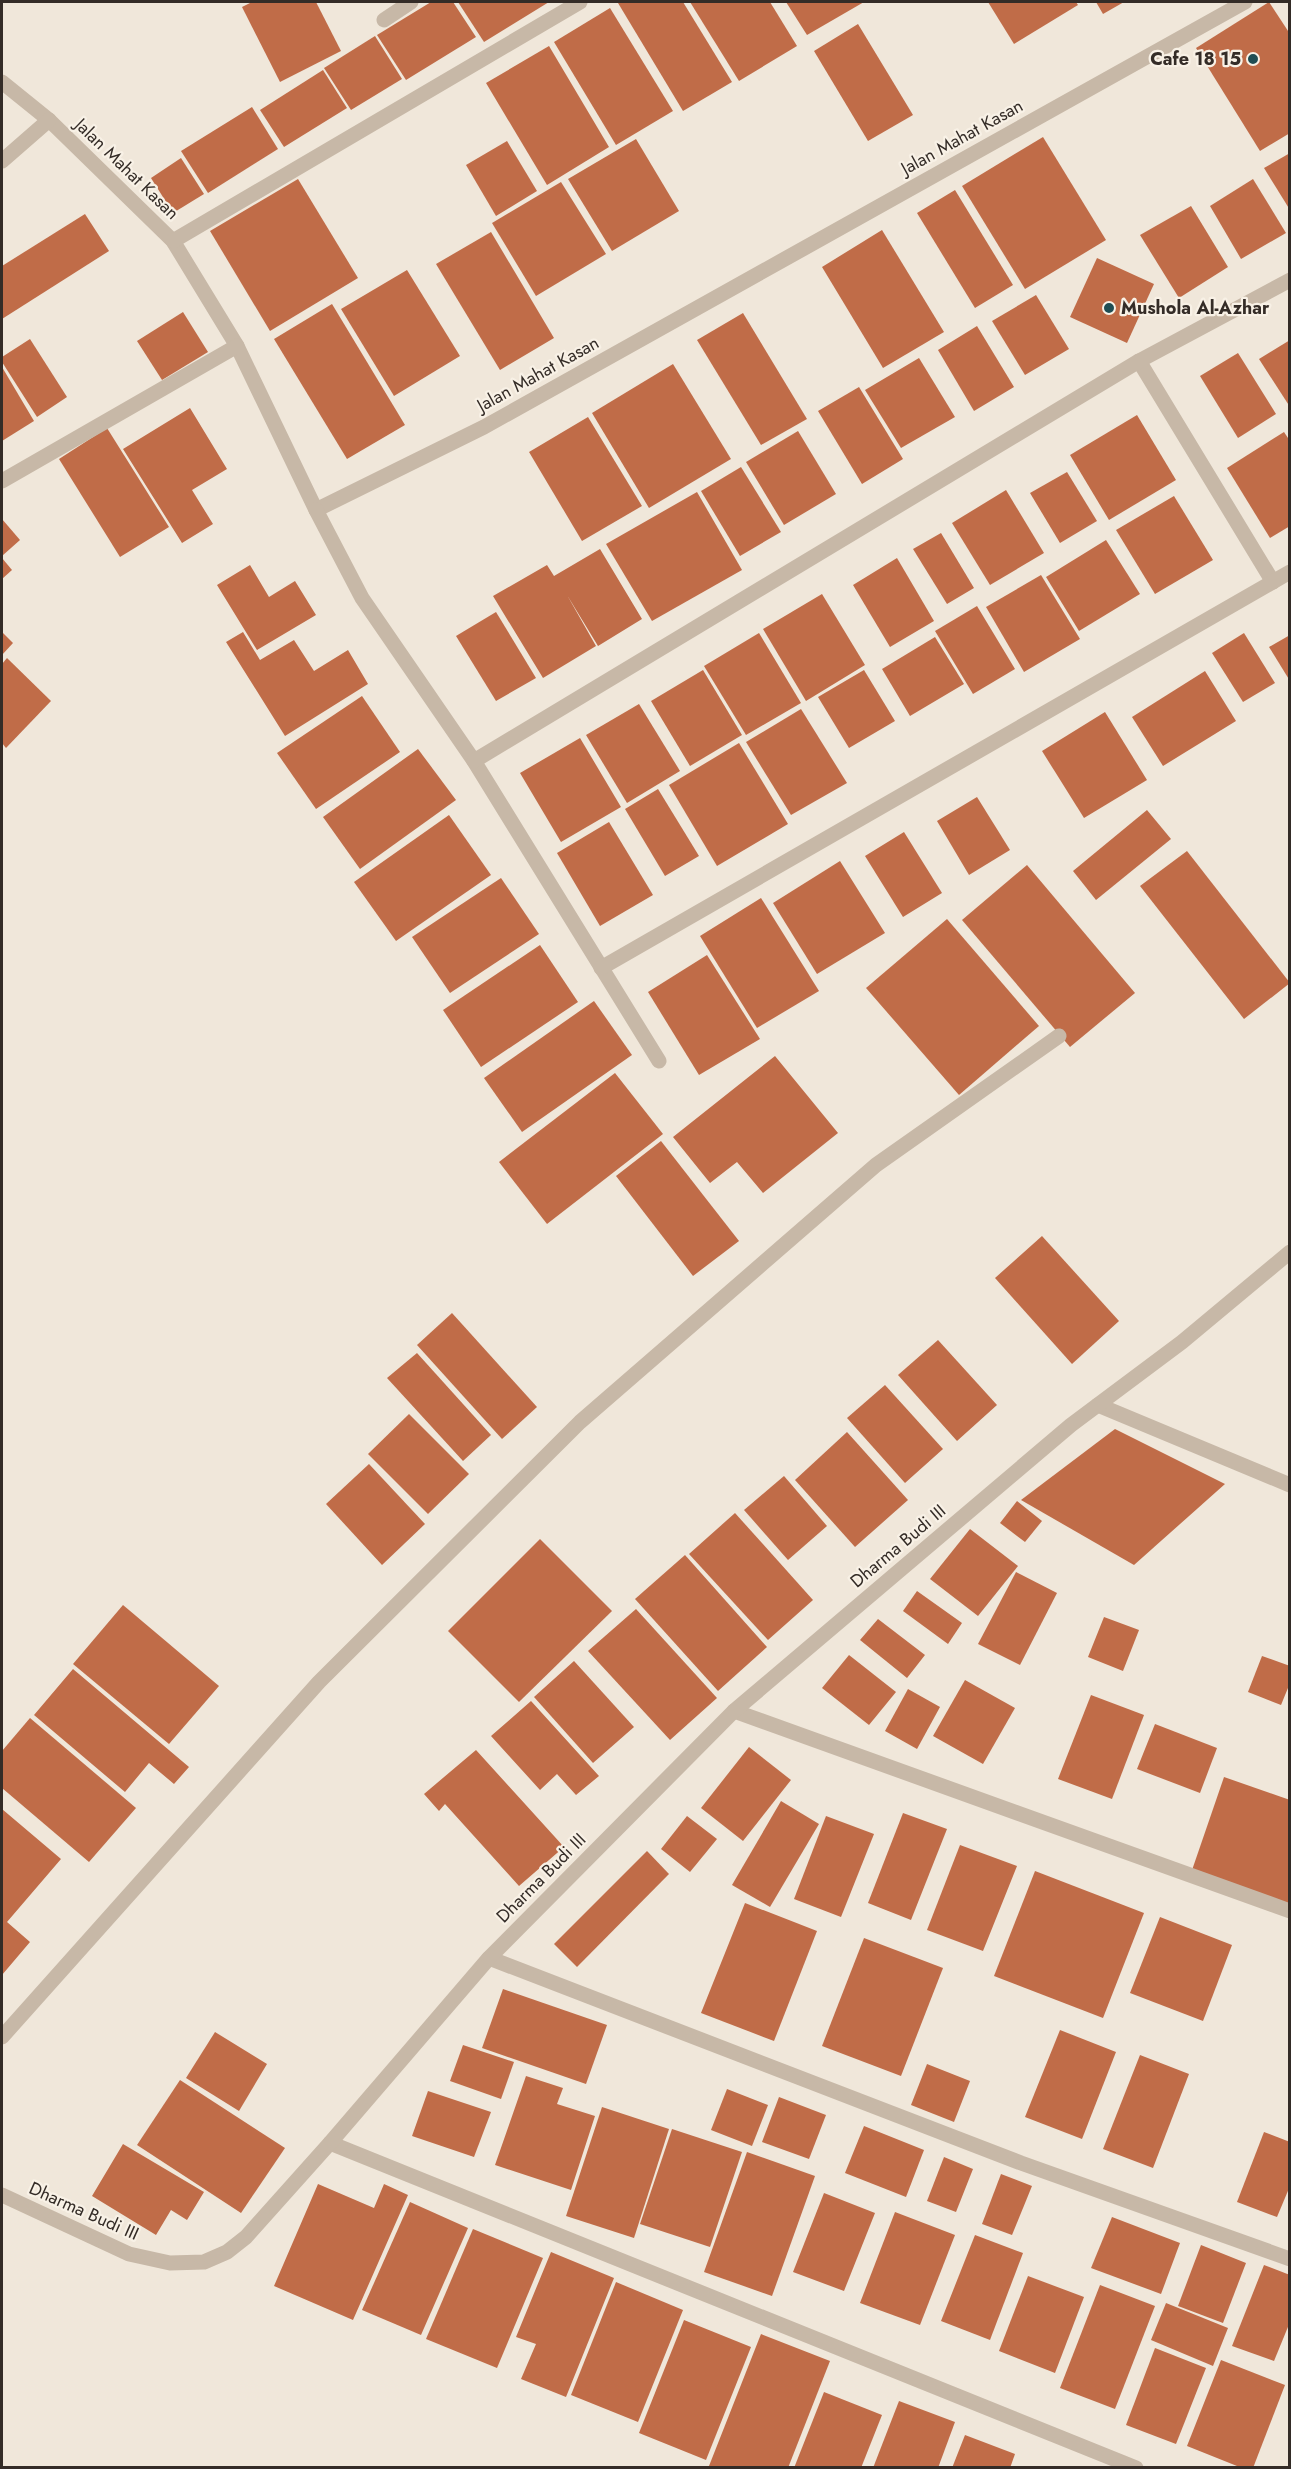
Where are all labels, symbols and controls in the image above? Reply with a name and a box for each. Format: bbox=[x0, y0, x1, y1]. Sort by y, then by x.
place label: Cafe 18 15 bbox=[1150, 46, 1241, 72]
marker: Cafe 18 15 bbox=[1246, 52, 1260, 66]
street label: Jalan Mahat Kasan bbox=[895, 93, 1028, 182]
street label: Jalan Mahat Kasan bbox=[68, 111, 185, 226]
place label: Mushola Al-Azhar bbox=[1121, 295, 1270, 321]
marker: Mushola Al-Azhar bbox=[1102, 301, 1116, 315]
street label: Jalan Mahat Kasan bbox=[471, 330, 604, 419]
street label: Dharma Budi III bbox=[845, 1498, 951, 1594]
street label: Dharma Budi III bbox=[490, 1827, 592, 1929]
street label: Dharma Budi III bbox=[25, 2175, 143, 2247]

